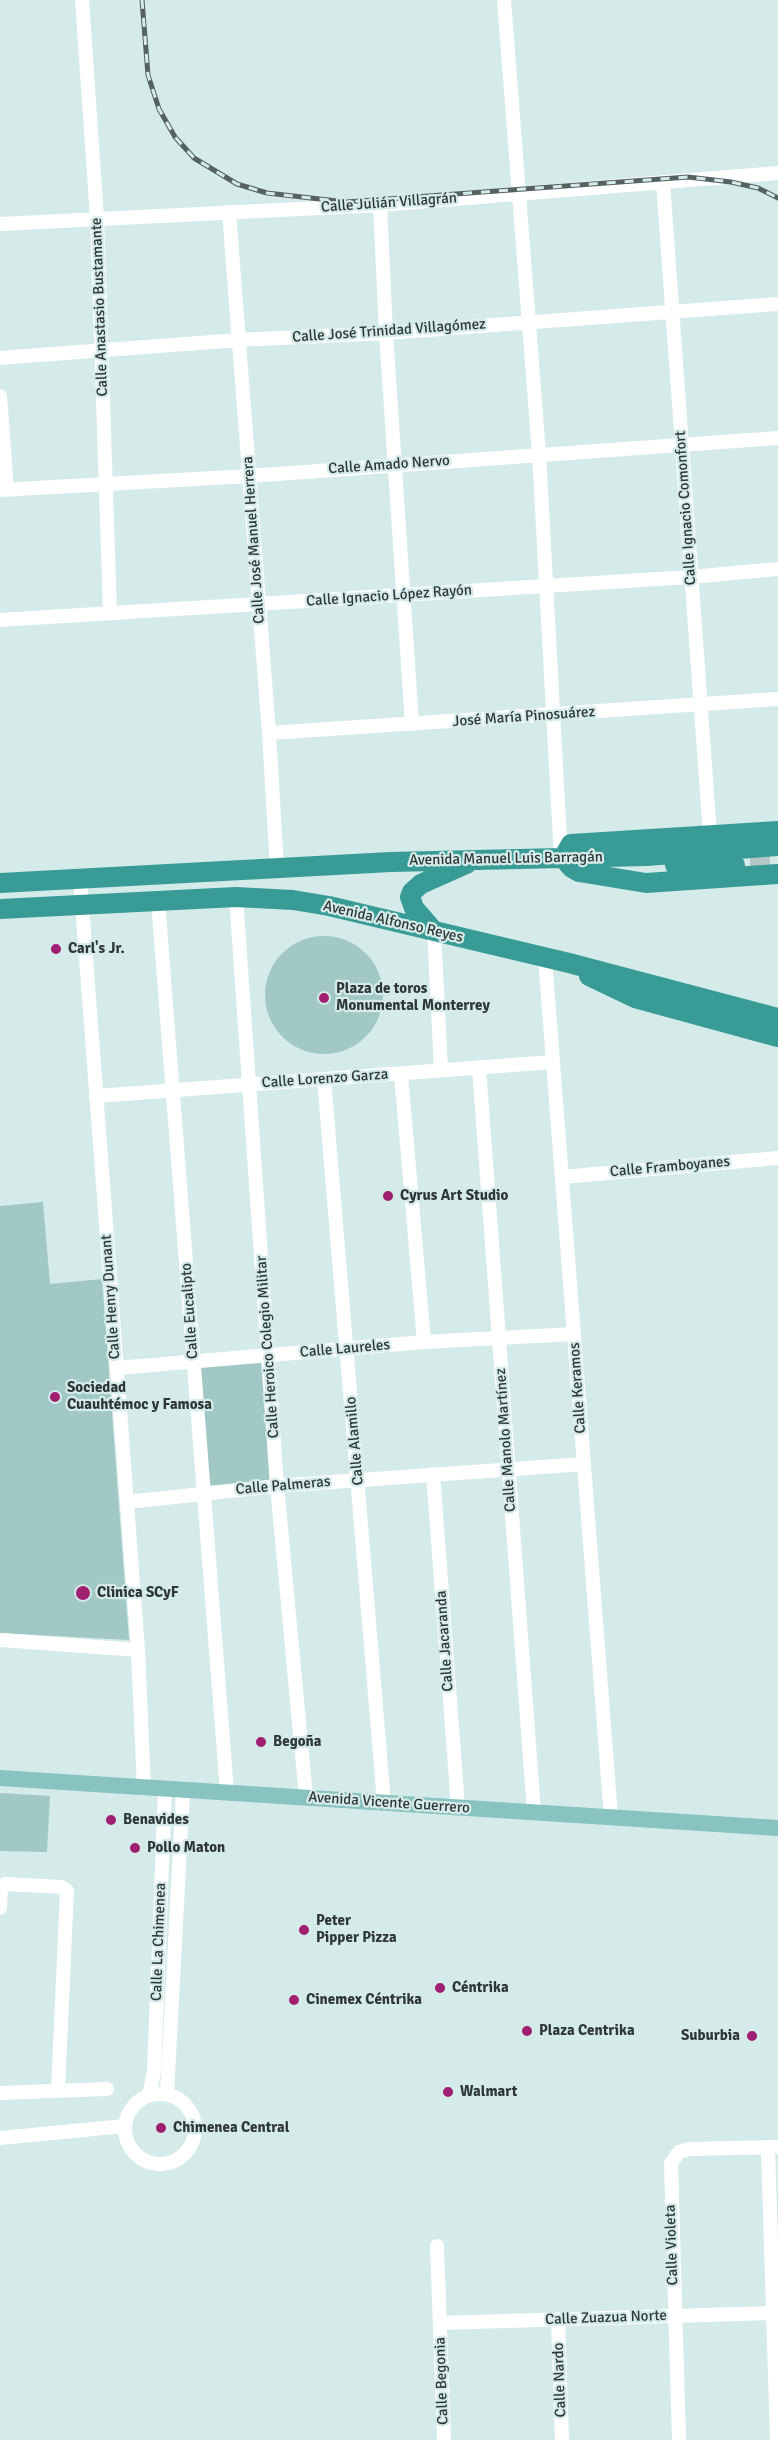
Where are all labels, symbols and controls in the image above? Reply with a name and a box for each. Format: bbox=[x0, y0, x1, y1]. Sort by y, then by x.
street label: Calle Julián Villagrán bbox=[320, 189, 458, 217]
street label: Calle Anastasio Bustamante bbox=[88, 217, 112, 397]
street label: Calle José Trinidad Villagómez bbox=[292, 315, 486, 347]
street label: Calle Ignacio Comonfort bbox=[672, 430, 700, 586]
street label: Calle Amado Nervo bbox=[328, 452, 450, 478]
street label: Calle José Manuel Herrera bbox=[239, 456, 269, 624]
street label: Calle Ignacio López Rayón bbox=[306, 581, 472, 611]
street label: José María Pinosuárez bbox=[452, 703, 596, 731]
street label: Avenida Manuel Luis Barragán bbox=[409, 848, 603, 870]
street label: Avenida Alfonso Reyes bbox=[321, 897, 465, 947]
place label: Carl's Jr. bbox=[68, 940, 125, 958]
marker: Carl's Jr. bbox=[49, 942, 63, 956]
place label: Plaza de toros Monumental Monterrey bbox=[336, 980, 490, 1015]
marker: Plaza de toros Monumental Monterrey bbox=[317, 991, 331, 1005]
street label: Calle Lorenzo Garza bbox=[261, 1066, 389, 1092]
street label: Calle Framboyanes bbox=[609, 1153, 731, 1181]
place label: Cyrus Art Studio bbox=[400, 1187, 508, 1205]
marker: Cyrus Art Studio bbox=[381, 1189, 395, 1203]
street label: Calle Henry Dunant bbox=[98, 1234, 124, 1360]
street label: Calle Heroico Colegio Militar bbox=[253, 1255, 283, 1439]
street label: Calle Eucalipto bbox=[178, 1262, 202, 1360]
street label: Calle Laureles bbox=[299, 1336, 391, 1362]
street label: Calle Keramos bbox=[566, 1342, 590, 1434]
street label: Calle Manolo Martínez bbox=[492, 1367, 520, 1513]
place label: Sociedad Cuauhtémoc y Famosa bbox=[67, 1379, 212, 1414]
marker: Sociedad Cuauhtémoc y Famosa bbox=[48, 1390, 62, 1404]
street label: Calle Alamillo bbox=[342, 1396, 368, 1486]
street label: Calle Palmeras bbox=[235, 1473, 331, 1499]
marker: Clinica SCyF bbox=[74, 1584, 92, 1602]
place label: Clinica SCyF bbox=[97, 1584, 179, 1602]
street label: Calle Jacaranda bbox=[432, 1590, 458, 1692]
place label: Begoña bbox=[273, 1733, 321, 1751]
marker: Begoña bbox=[254, 1735, 268, 1749]
street label: Avenida Vicente Guerrero bbox=[308, 1788, 470, 1818]
place label: Benavides bbox=[123, 1811, 189, 1829]
marker: Benavides bbox=[104, 1813, 118, 1827]
place label: Pollo Maton bbox=[147, 1839, 225, 1857]
marker: Pollo Maton bbox=[128, 1841, 142, 1855]
street label: Calle La Chimenea bbox=[148, 1882, 170, 2002]
place label: Peter Pipper Pizza bbox=[316, 1912, 397, 1947]
marker: Peter Pipper Pizza bbox=[297, 1923, 311, 1937]
place label: Céntrika bbox=[452, 1979, 509, 1997]
marker: Céntrika bbox=[433, 1981, 447, 1995]
place label: Cinemex Céntrika bbox=[306, 1991, 422, 2009]
marker: Cinemex Céntrika bbox=[287, 1993, 301, 2007]
place label: Plaza Centrika bbox=[539, 2022, 635, 2040]
marker: Plaza Centrika bbox=[520, 2024, 534, 2038]
place label: Suburbia bbox=[681, 2027, 740, 2045]
marker: Suburbia bbox=[745, 2029, 759, 2043]
place label: Walmart bbox=[460, 2083, 517, 2101]
marker: Walmart bbox=[441, 2085, 455, 2099]
place label: Chimenea Central bbox=[173, 2119, 289, 2137]
marker: Chimenea Central bbox=[154, 2121, 168, 2135]
street label: Calle Violeta bbox=[662, 2204, 682, 2286]
street label: Calle Zuazua Norte bbox=[545, 2307, 667, 2329]
street label: Calle Begonia bbox=[431, 2337, 453, 2425]
street label: Calle Nardo bbox=[550, 2342, 570, 2418]

